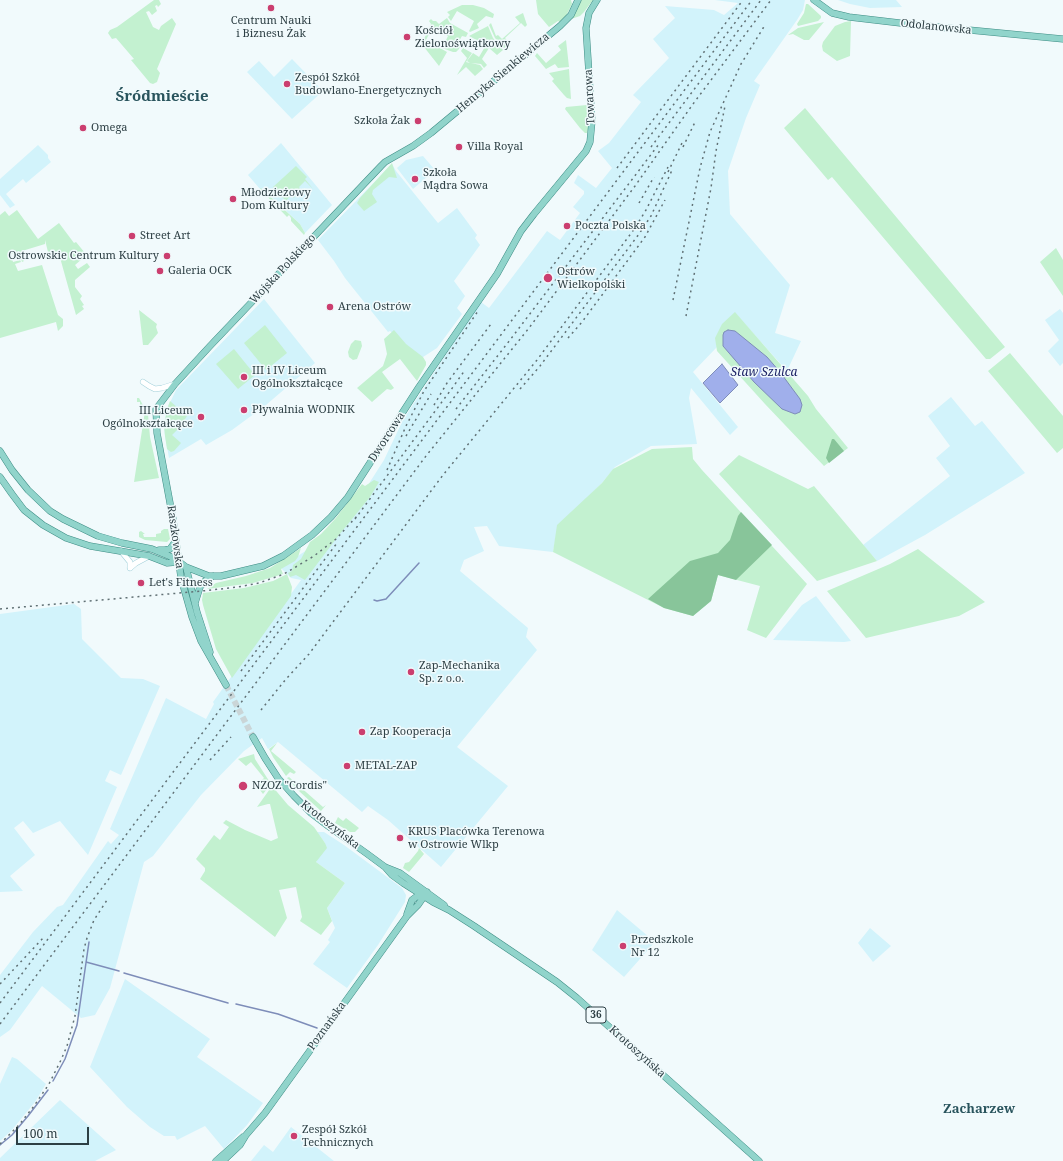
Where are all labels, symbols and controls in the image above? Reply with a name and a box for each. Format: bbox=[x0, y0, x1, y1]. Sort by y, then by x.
marker: Centrum Nauki i Biznesu Żak bbox=[266, 3, 276, 13]
place label: Centrum Nauki i Biznesu Żak bbox=[231, 14, 311, 40]
street label: Odolanowska bbox=[900, 17, 972, 37]
place label: Kościół Zielonoświątkowy bbox=[415, 24, 510, 50]
street label: Henryka Sienkiewicza bbox=[454, 30, 552, 116]
marker: Kościół Zielonoświątkowy bbox=[402, 32, 412, 42]
street label: Towarowa bbox=[582, 69, 598, 125]
place label: Zespół Szkół Budowlano-Energetycznych bbox=[295, 71, 442, 97]
marker: Zespół Szkół Budowlano-Energetycznych bbox=[282, 79, 292, 89]
district label: Śródmieście bbox=[115, 88, 209, 106]
place label: Szkoła Żak bbox=[354, 114, 410, 128]
marker: Szkoła Żak bbox=[413, 116, 423, 126]
place label: Omega bbox=[91, 121, 128, 135]
marker: Omega bbox=[78, 123, 88, 133]
place label: Villa Royal bbox=[467, 140, 523, 154]
marker: Villa Royal bbox=[454, 142, 464, 152]
place label: Szkoła Mądra Sowa bbox=[423, 166, 488, 192]
marker: Szkoła Mądra Sowa bbox=[410, 174, 420, 184]
place label: Młodzieżowy Dom Kultury bbox=[241, 186, 311, 212]
marker: Młodzieżowy Dom Kultury bbox=[228, 194, 238, 204]
place label: Poczta Polska bbox=[575, 219, 646, 233]
marker: Poczta Polska bbox=[562, 221, 572, 231]
place label: Street Art bbox=[140, 229, 190, 243]
marker: Street Art bbox=[127, 231, 137, 241]
street label: Wojska Polskiego bbox=[247, 231, 319, 307]
place label: Ostrowskie Centrum Kultury bbox=[8, 249, 159, 263]
marker: Ostrowskie Centrum Kultury bbox=[162, 251, 172, 261]
place label: Galeria OCK bbox=[168, 264, 232, 278]
place label: Ostrów Wielkopolski bbox=[557, 265, 625, 291]
marker: Galeria OCK bbox=[155, 266, 165, 276]
marker: Ostrów Wielkopolski bbox=[542, 272, 554, 284]
place label: Arena Ostrów bbox=[338, 300, 411, 314]
marker: Arena Ostrów bbox=[325, 302, 335, 312]
place label: III i IV Liceum Ogólnokształcące bbox=[252, 364, 343, 390]
water label: Staw Szulca bbox=[730, 366, 798, 380]
marker: III i IV Liceum Ogólnokształcące bbox=[239, 372, 249, 382]
place label: Pływalnia WODNIK bbox=[252, 403, 355, 417]
place label: III Liceum Ogólnokształcące bbox=[102, 404, 193, 430]
marker: Pływalnia WODNIK bbox=[239, 405, 249, 415]
street label: Dworcowa bbox=[366, 410, 408, 464]
marker: III Liceum Ogólnokształcące bbox=[196, 412, 206, 422]
street label: Raszkowska bbox=[164, 505, 186, 569]
place label: Let's Fitness bbox=[149, 576, 213, 590]
marker: Let's Fitness bbox=[136, 578, 146, 588]
place label: Zap-Mechanika Sp. z o.o. bbox=[419, 659, 500, 685]
marker: Zap-Mechanika Sp. z o.o. bbox=[406, 667, 416, 677]
place label: Zap Kooperacja bbox=[370, 725, 451, 739]
marker: Zap Kooperacja bbox=[357, 727, 367, 737]
place label: METAL-ZAP bbox=[355, 759, 417, 773]
marker: METAL-ZAP bbox=[342, 761, 352, 771]
place label: NZOZ "Cordis" bbox=[252, 779, 327, 793]
marker: NZOZ "Cordis" bbox=[237, 780, 249, 792]
street label: Krotoszyńska bbox=[298, 798, 362, 852]
place label: KRUS Placówka Terenowa w Ostrowie Wlkp bbox=[408, 825, 545, 851]
marker: KRUS Placówka Terenowa w Ostrowie Wlkp bbox=[395, 833, 405, 843]
place label: Przedszkole Nr 12 bbox=[631, 933, 694, 959]
marker: Przedszkole Nr 12 bbox=[618, 941, 628, 951]
street label: Poznańska bbox=[305, 999, 349, 1053]
road number: 36 bbox=[586, 1007, 606, 1023]
street label: Krotoszyńska bbox=[606, 1023, 668, 1081]
district label: Zacharzew bbox=[943, 1101, 1015, 1117]
scale bar bbox=[18, 1119, 91, 1145]
place label: Zespół Szkół Technicznych bbox=[302, 1123, 374, 1149]
text: 100 m bbox=[23, 1125, 58, 1142]
marker: Zespół Szkół Technicznych bbox=[289, 1131, 299, 1141]

